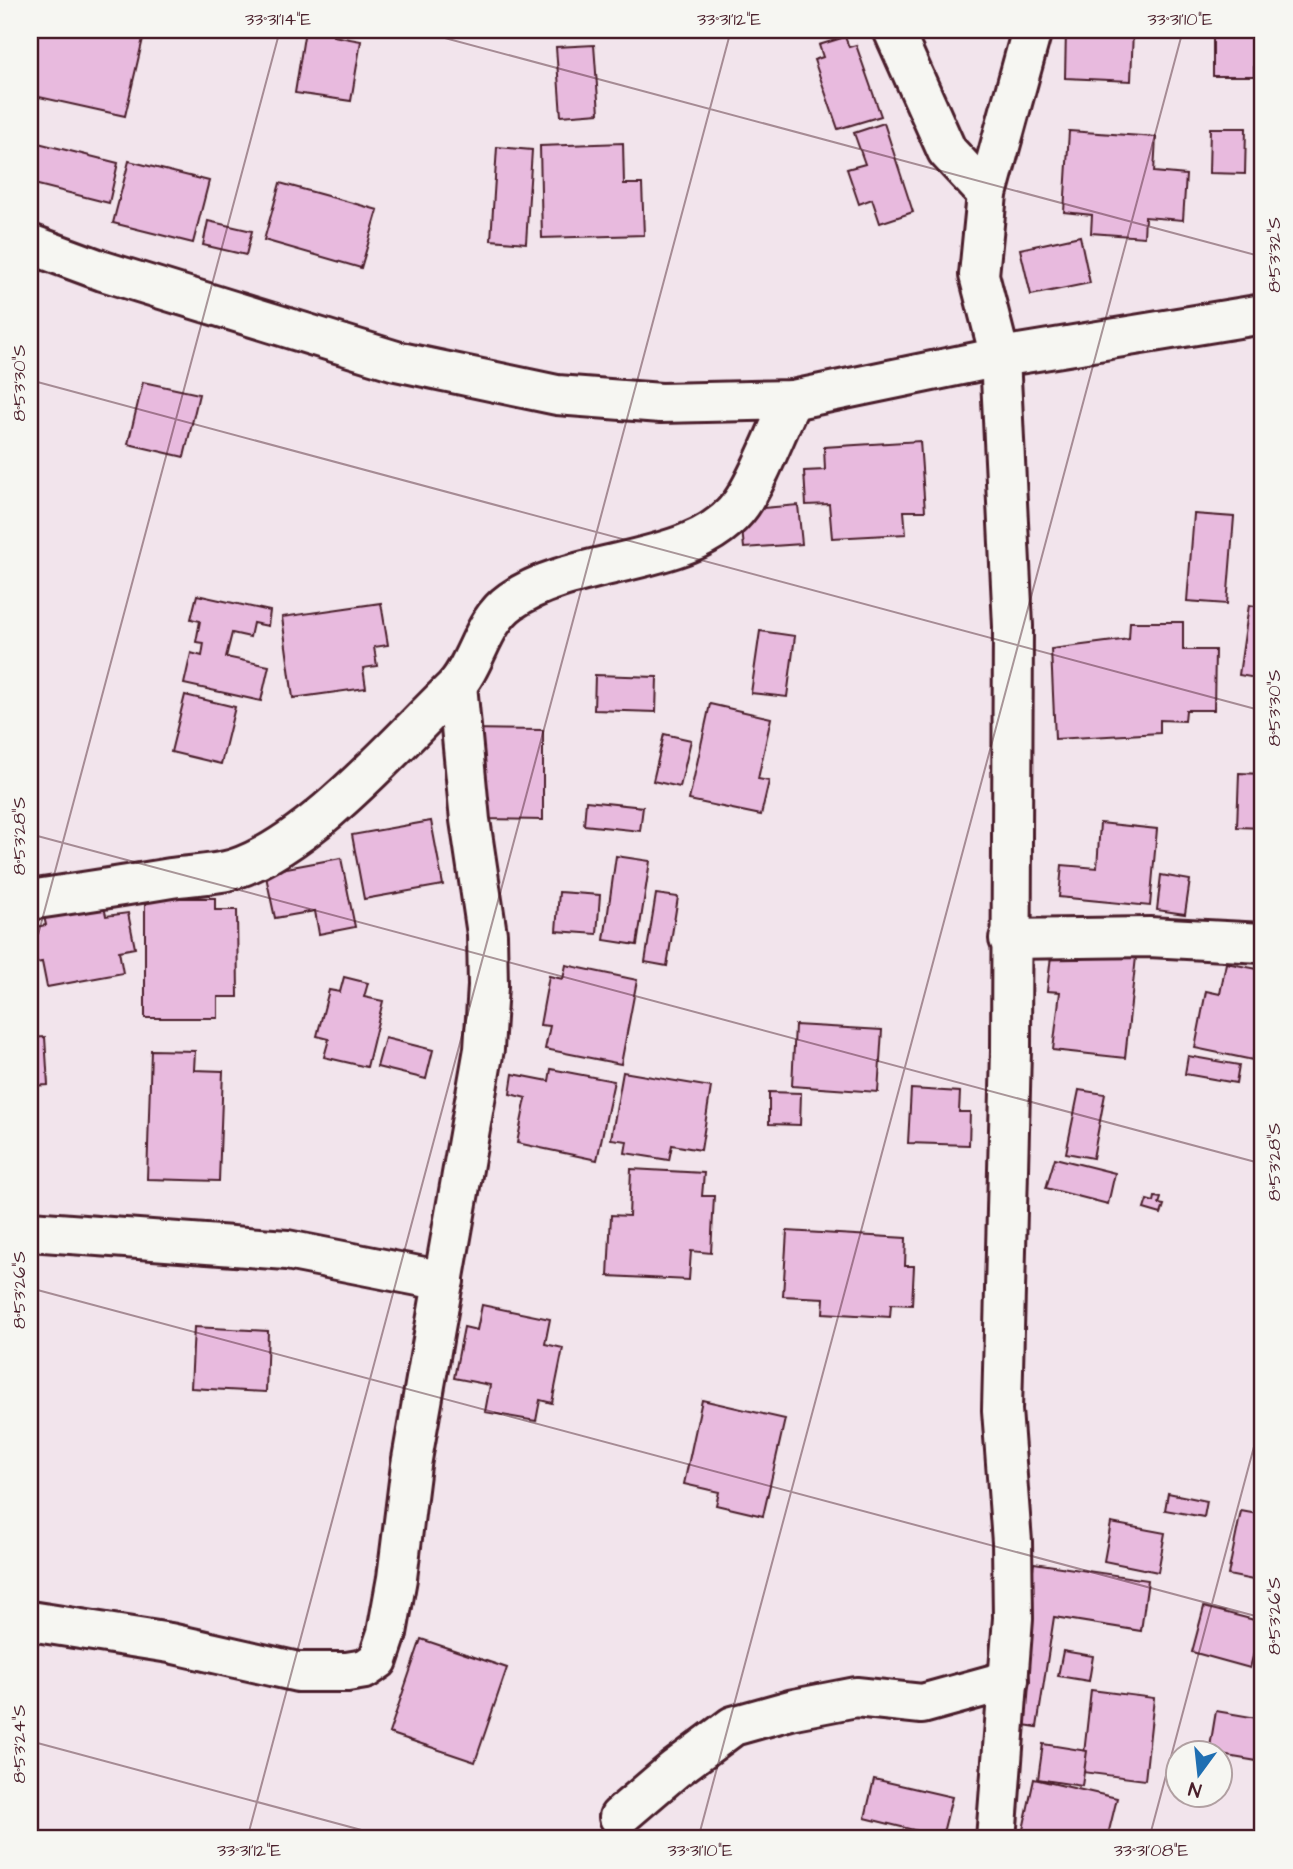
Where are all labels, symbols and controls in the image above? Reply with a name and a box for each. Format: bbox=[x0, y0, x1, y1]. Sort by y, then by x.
text: 33°31'14"E bbox=[245, 7, 311, 32]
text: 33°31'12"E bbox=[697, 7, 761, 32]
text: 33°31'10"E bbox=[1147, 7, 1213, 32]
text: 8°53'32"S bbox=[1262, 217, 1287, 293]
text: 8°53'30"S bbox=[7, 345, 32, 421]
text: 8°53'30"S bbox=[1262, 670, 1287, 746]
text: 8°53'28"S bbox=[7, 797, 32, 875]
text: 8°53'28"S bbox=[1262, 1123, 1287, 1201]
text: 8°53'26"S bbox=[7, 1251, 32, 1329]
text: 8°53'26"S bbox=[1262, 1577, 1287, 1655]
text: 8°53'24"S bbox=[7, 1705, 32, 1783]
north arrow bbox=[1164, 1740, 1234, 1810]
text: N bbox=[1186, 1774, 1204, 1804]
text: 33°31'12"E bbox=[217, 1838, 281, 1863]
text: 33°31'10"E bbox=[667, 1838, 733, 1863]
text: 33°31'08"E bbox=[1114, 1838, 1189, 1863]

